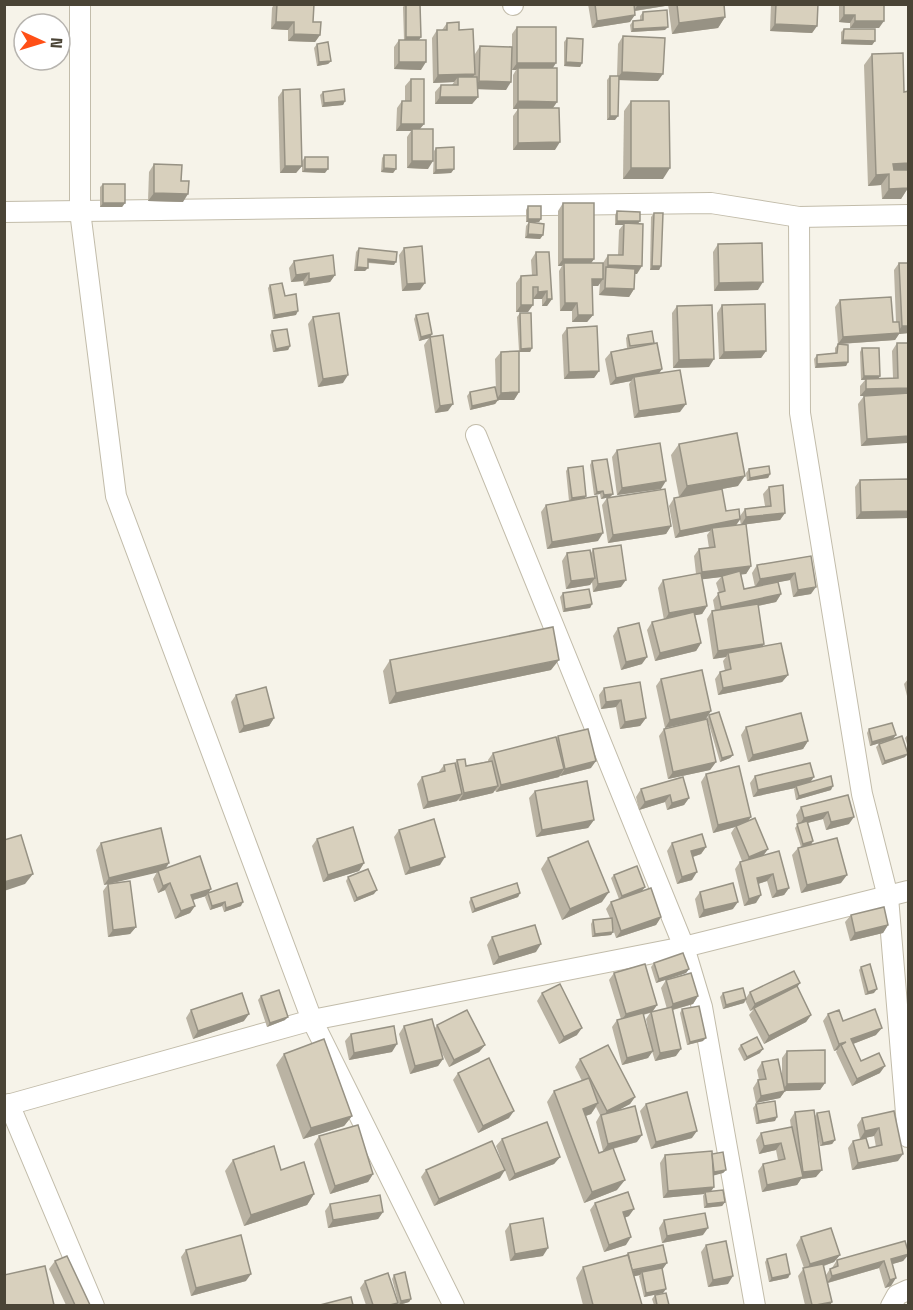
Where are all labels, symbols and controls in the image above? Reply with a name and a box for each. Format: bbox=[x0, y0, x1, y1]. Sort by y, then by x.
north arrow bbox=[12, 12, 72, 72]
text: N bbox=[46, 37, 67, 49]

